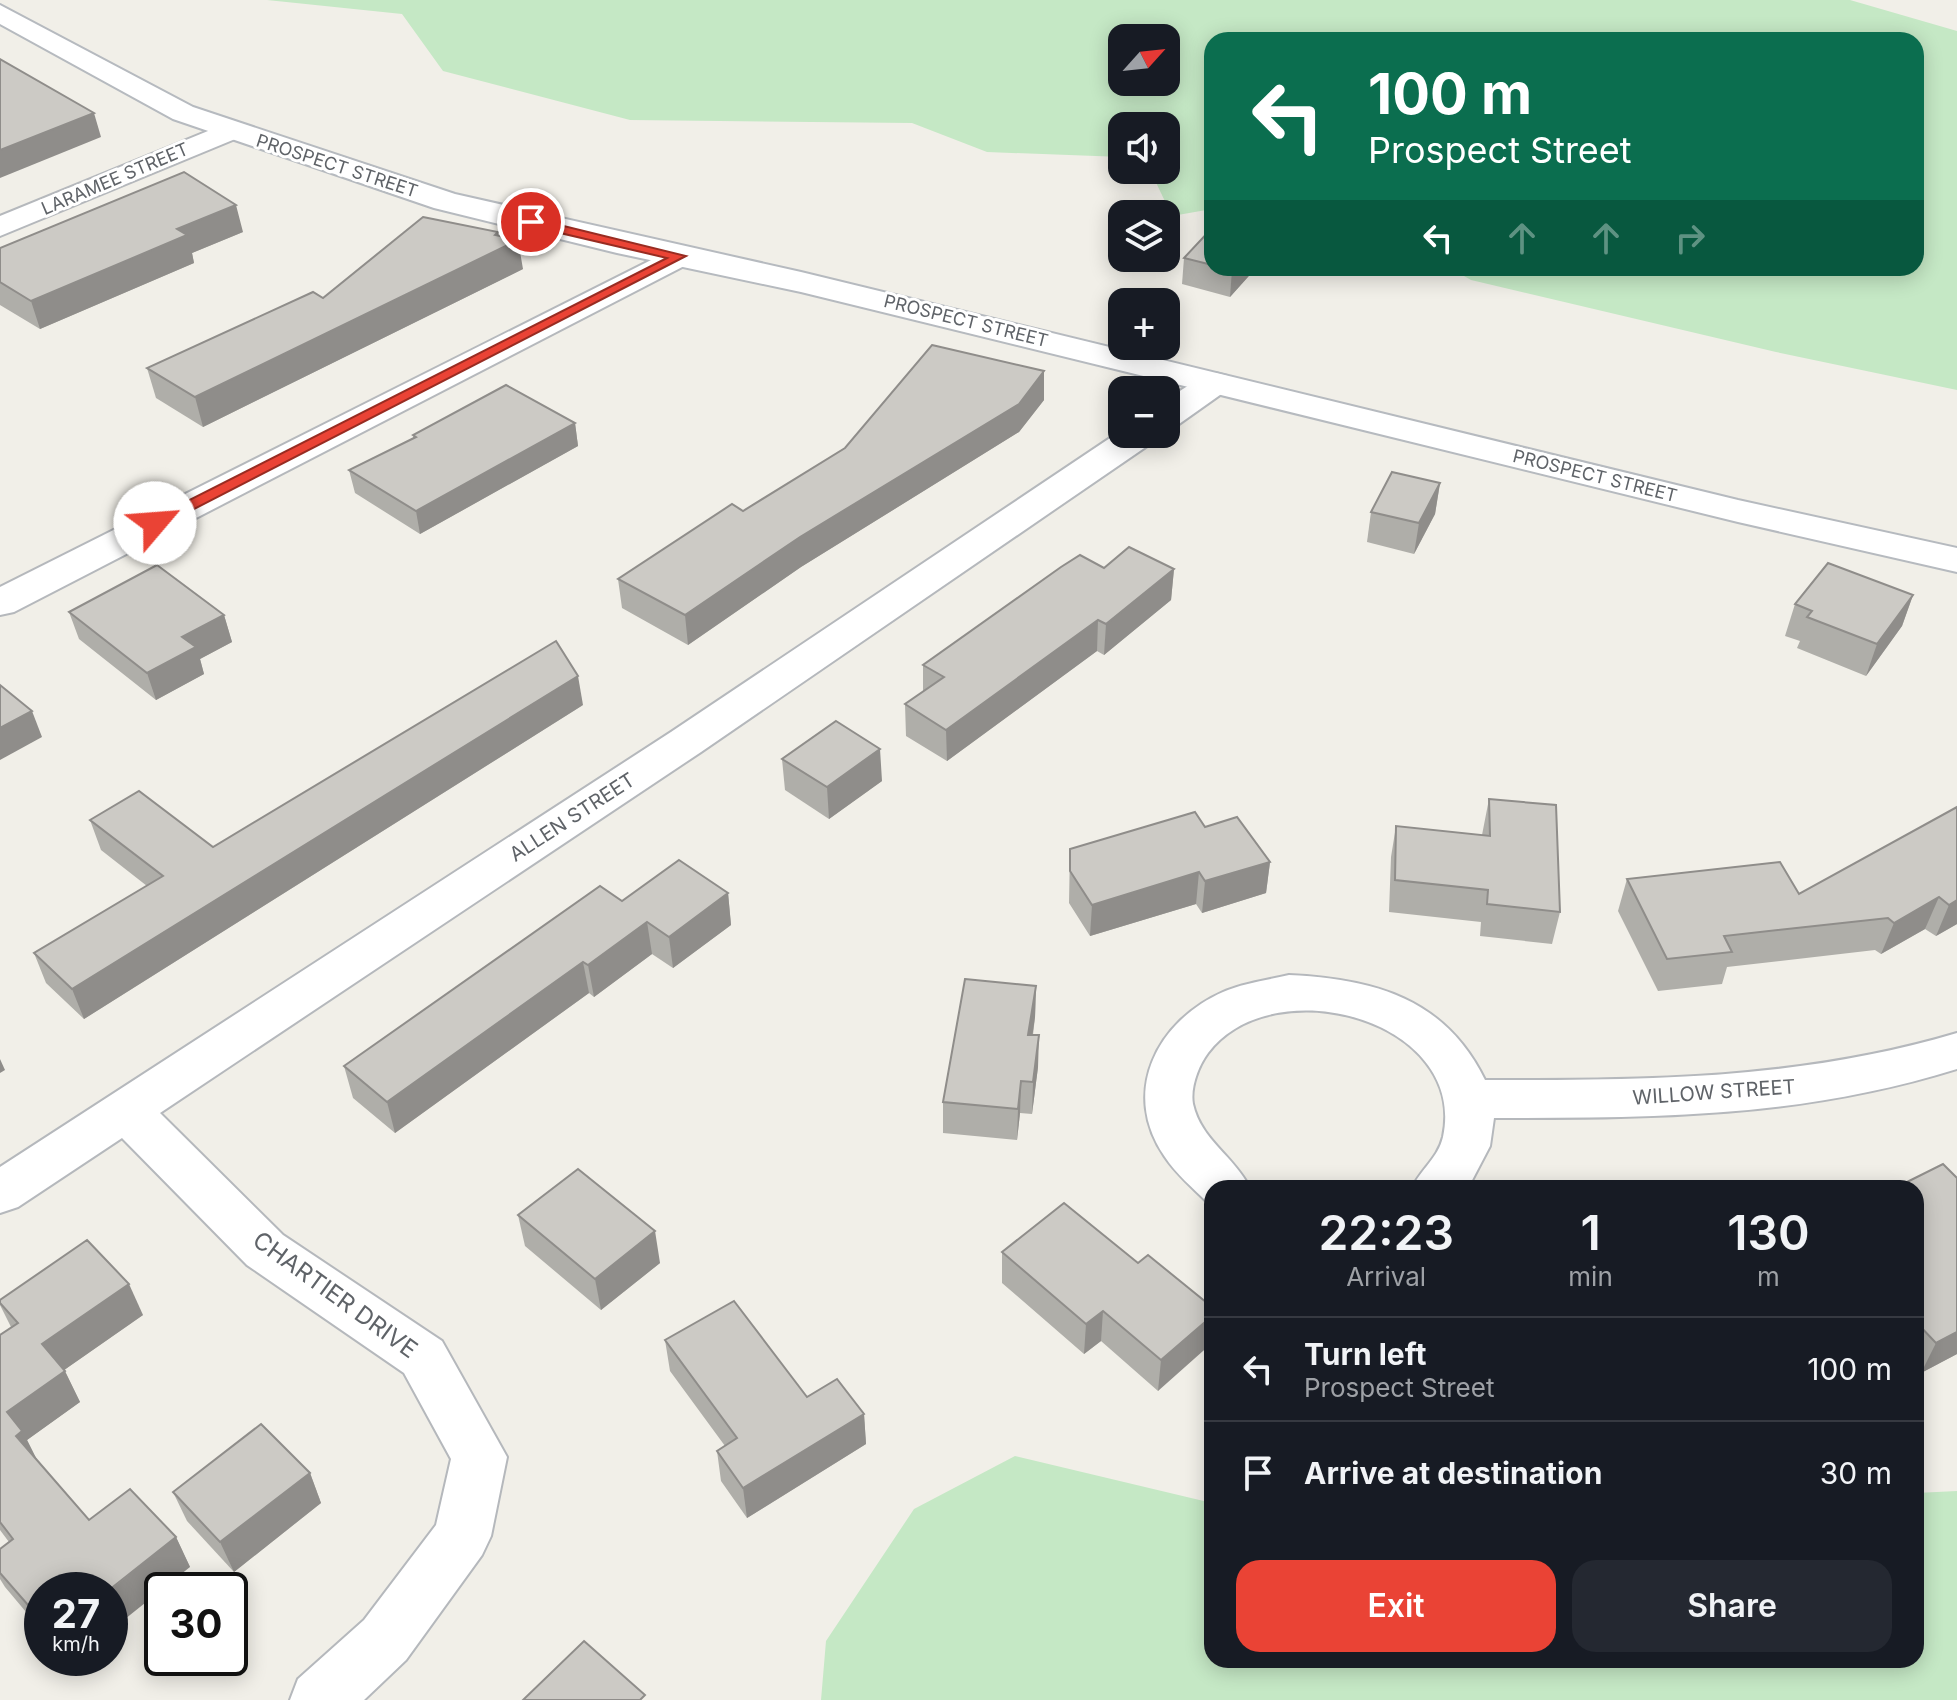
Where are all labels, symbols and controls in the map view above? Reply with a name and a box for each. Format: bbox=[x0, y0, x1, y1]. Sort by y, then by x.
north arrow bbox=[1108, 24, 1180, 96]
map controls bbox=[1108, 24, 1180, 448]
text: 100 m bbox=[1368, 60, 1532, 128]
icon: left bbox=[1236, 64, 1340, 168]
button: sound bbox=[1108, 112, 1180, 184]
text: Prospect Street bbox=[1368, 128, 1632, 172]
street label: PROSPECT STREET bbox=[254, 129, 421, 202]
street label: LARAMEE STREET bbox=[38, 138, 191, 219]
pin bbox=[497, 188, 565, 256]
icon: arrive bbox=[509, 200, 553, 244]
button: layers bbox=[1108, 200, 1180, 272]
icon: left bbox=[1416, 216, 1460, 260]
icon: ahead bbox=[1500, 216, 1544, 260]
icon: ahead bbox=[1584, 216, 1628, 260]
icon: right bbox=[1668, 216, 1712, 260]
button: + bbox=[1108, 288, 1180, 360]
street label: PROSPECT STREET bbox=[882, 290, 1050, 351]
button: − bbox=[1108, 376, 1180, 448]
street label: PROSPECT STREET bbox=[1511, 445, 1679, 506]
position arrow bbox=[113, 481, 197, 565]
street label: ALLEN STREET bbox=[505, 768, 639, 866]
street label: WILLOW STREET bbox=[1632, 1074, 1796, 1110]
text: 22:23 bbox=[1318, 1203, 1454, 1262]
text: 1 bbox=[1580, 1203, 1601, 1262]
text: 130 bbox=[1727, 1203, 1810, 1262]
street label: CHARTIER DRIVE bbox=[247, 1225, 423, 1364]
text: Arrival bbox=[1346, 1261, 1426, 1292]
text: min bbox=[1568, 1261, 1613, 1292]
text: m bbox=[1757, 1261, 1780, 1292]
text: Turn left bbox=[1304, 1336, 1426, 1372]
icon: left bbox=[1236, 1347, 1280, 1391]
text: 100 m bbox=[1807, 1351, 1892, 1387]
text: Prospect Street bbox=[1304, 1372, 1494, 1403]
icon: arrive bbox=[1236, 1451, 1280, 1495]
text: Arrive at destination bbox=[1304, 1455, 1602, 1491]
text: 30 m bbox=[1820, 1455, 1892, 1491]
button: Exit bbox=[1236, 1560, 1556, 1652]
button: Share bbox=[1572, 1560, 1892, 1652]
speed limit sign: 30 bbox=[144, 1572, 248, 1676]
text: 27 bbox=[52, 1589, 100, 1638]
text: km/h bbox=[52, 1632, 100, 1656]

